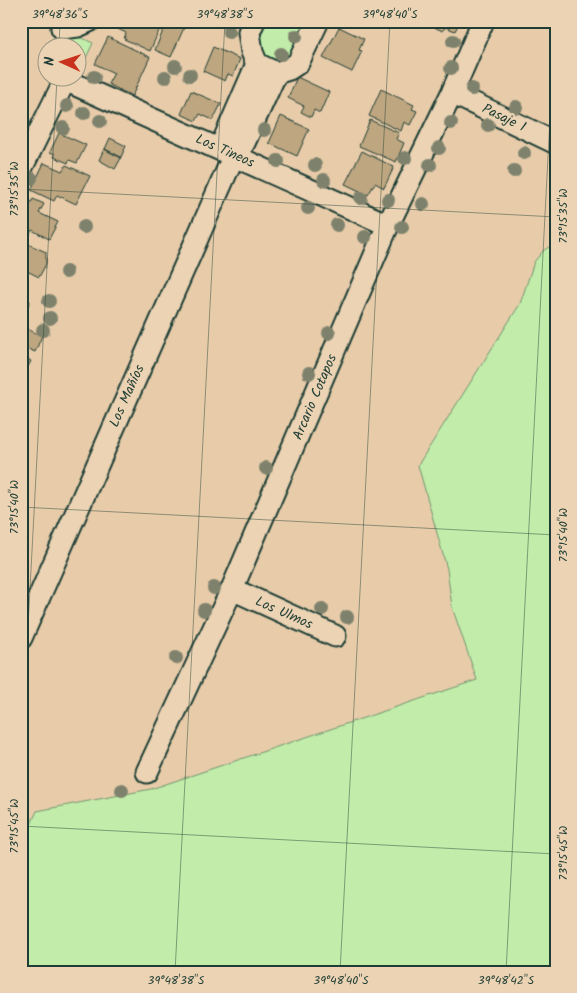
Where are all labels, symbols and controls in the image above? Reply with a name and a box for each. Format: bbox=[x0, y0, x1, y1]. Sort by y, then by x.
text: 39°48'36"S bbox=[32, 5, 89, 24]
text: 39°48'38"S bbox=[197, 5, 254, 24]
text: 39°48'40"S bbox=[362, 5, 418, 24]
north arrow bbox=[38, 38, 88, 88]
text: N bbox=[39, 56, 61, 66]
street label: Pasaje 1 bbox=[478, 98, 530, 138]
street label: Los Tineos bbox=[192, 128, 258, 174]
text: 73°15'35"W bbox=[5, 161, 24, 217]
text: 73°15'35"W bbox=[554, 188, 573, 244]
street label: Arcario Cotapos bbox=[287, 351, 343, 443]
street label: Los Mañíos bbox=[103, 361, 151, 431]
text: 73°15'40"W bbox=[5, 480, 24, 534]
text: 73°15'40"W bbox=[554, 508, 573, 562]
street label: Los Ulmos bbox=[252, 591, 316, 635]
text: 73°15'45"W bbox=[5, 799, 24, 853]
text: 73°15'45"W bbox=[554, 826, 573, 880]
text: 39°48'38"S bbox=[148, 971, 205, 990]
text: 39°48'40"S bbox=[313, 971, 369, 990]
text: 39°48'42"S bbox=[478, 971, 535, 990]

